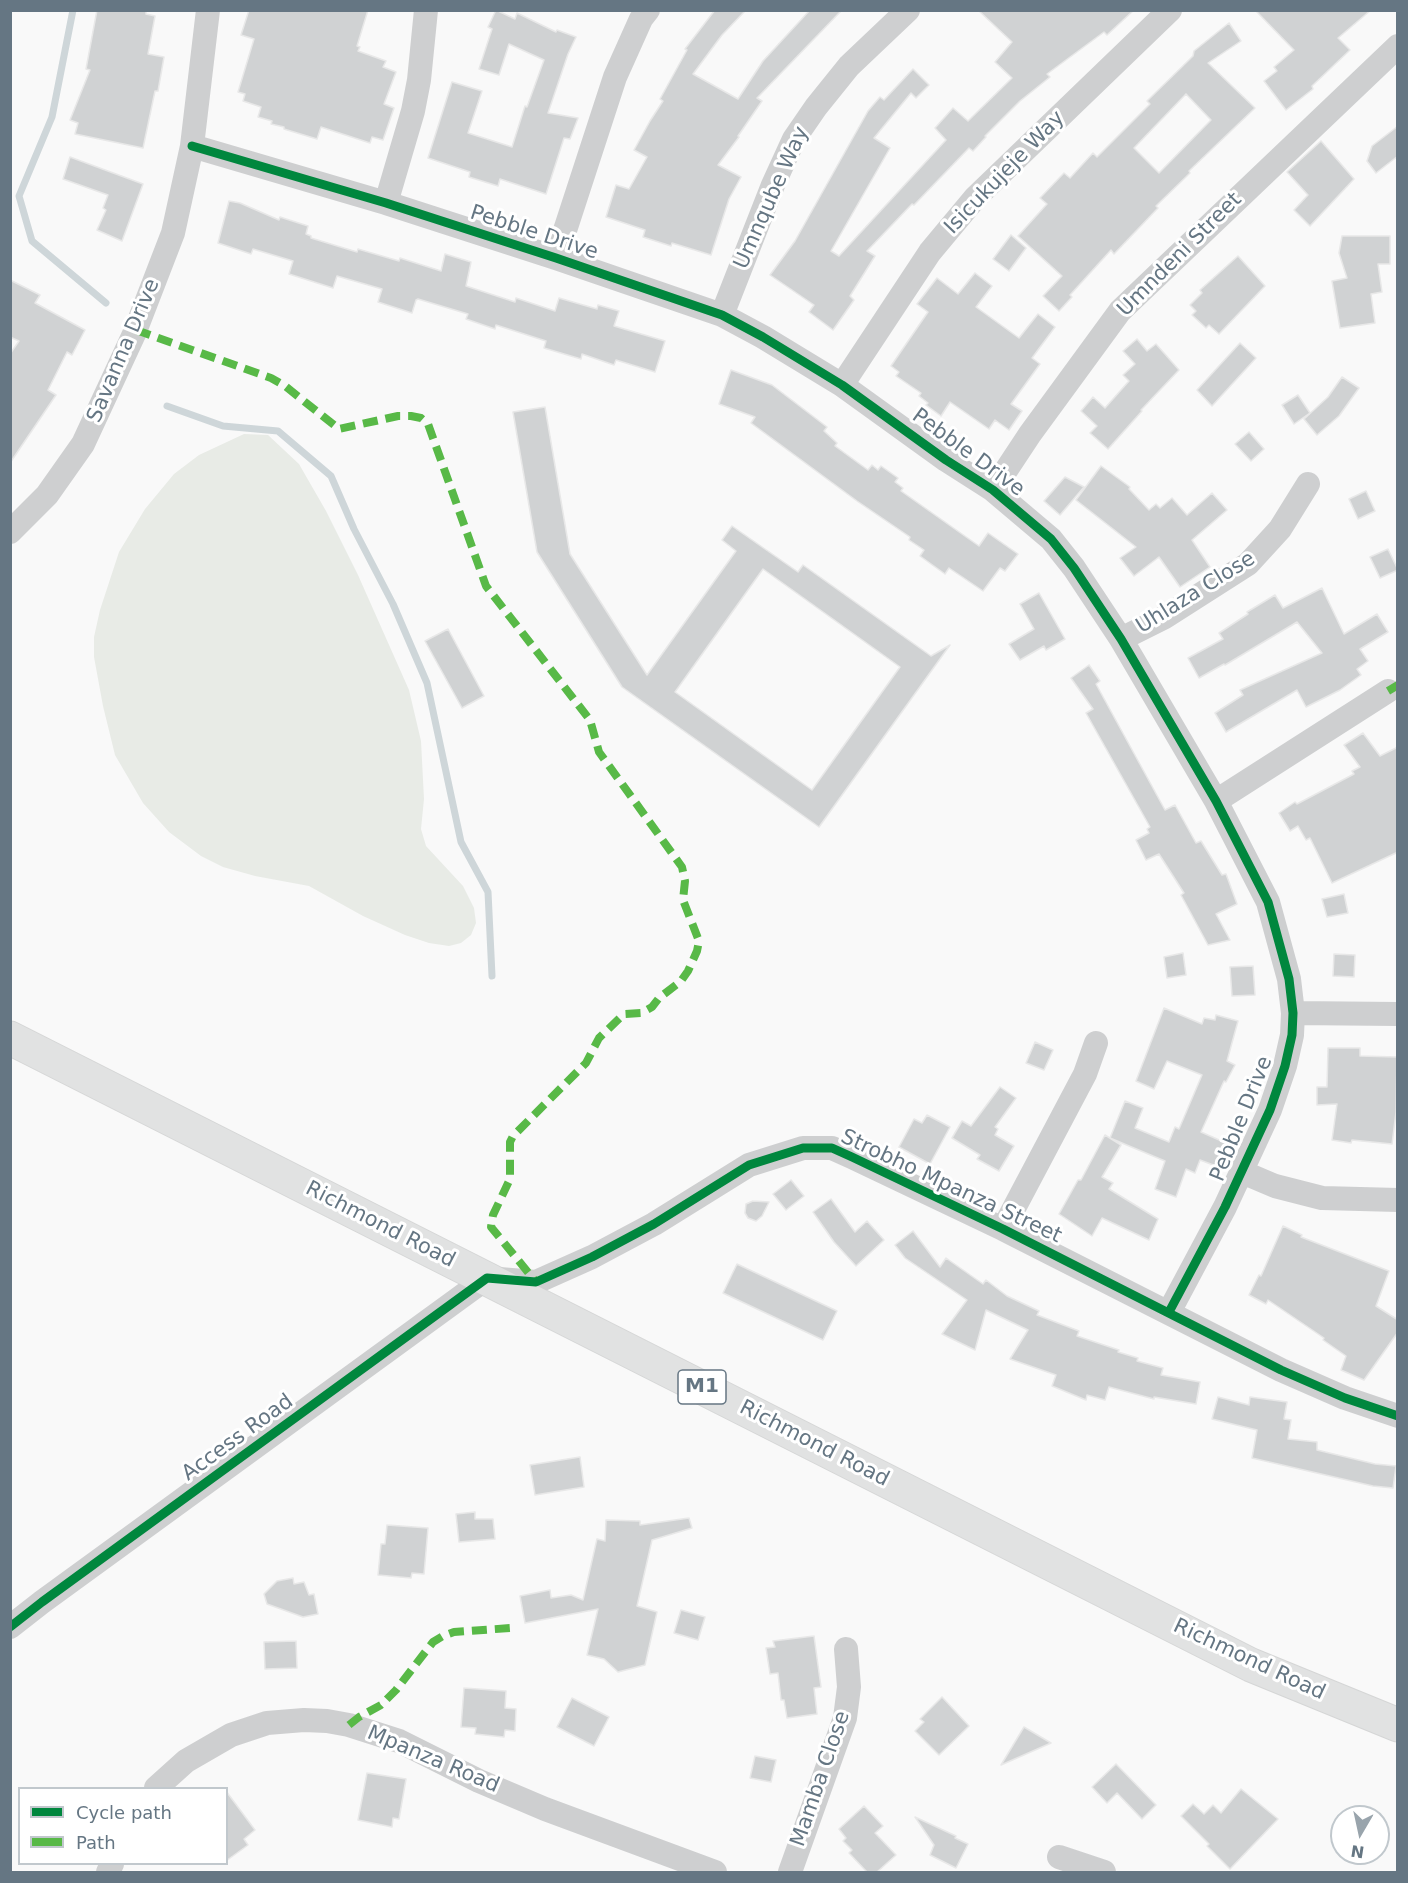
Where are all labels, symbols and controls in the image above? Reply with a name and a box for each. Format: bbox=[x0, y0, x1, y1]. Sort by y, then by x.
street label: Isicukujeje Way bbox=[940, 106, 1070, 240]
street label: Umnqube Way bbox=[729, 123, 815, 273]
street label: Umndeni Street bbox=[1113, 188, 1247, 322]
street label: Pebble Drive bbox=[467, 200, 601, 266]
street label: Savanna Drive bbox=[82, 275, 166, 427]
street label: Pebble Drive bbox=[907, 404, 1029, 502]
street label: Uhlaza Close bbox=[1132, 547, 1260, 639]
street label: Pebble Drive bbox=[1205, 1053, 1279, 1185]
street label: Strobho Mpanza Street bbox=[837, 1125, 1065, 1249]
street label: Richmond Road bbox=[301, 1176, 459, 1274]
road number: M1 bbox=[678, 1370, 726, 1404]
street label: Access Road bbox=[177, 1389, 299, 1487]
street label: Richmond Road bbox=[735, 1395, 893, 1493]
street label: Richmond Road bbox=[1169, 1614, 1329, 1706]
street label: Mamba Close bbox=[786, 1708, 856, 1850]
street label: Mpanza Road bbox=[363, 1721, 503, 1799]
legend bbox=[18, 1787, 228, 1865]
text: Cycle path bbox=[76, 1802, 172, 1823]
north arrow bbox=[1330, 1805, 1390, 1865]
text: Path bbox=[76, 1832, 116, 1853]
text: N bbox=[1349, 1841, 1366, 1862]

